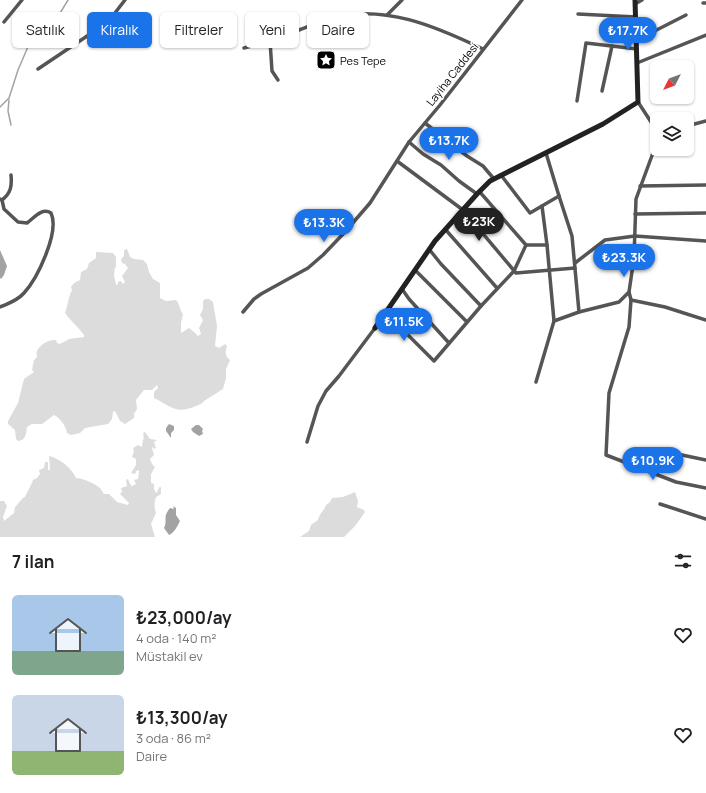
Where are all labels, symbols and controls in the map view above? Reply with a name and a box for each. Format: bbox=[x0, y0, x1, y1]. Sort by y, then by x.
chip: Satılık bbox=[12, 12, 79, 48]
chip: Kiralık bbox=[87, 12, 152, 48]
chip: Filtreler bbox=[160, 12, 237, 48]
chip: Yeni bbox=[245, 12, 299, 48]
chip: Daire bbox=[307, 12, 369, 48]
pin: ₺17.7K bbox=[595, 17, 661, 51]
text: ₺17.7K bbox=[608, 21, 648, 39]
street label: Layiha Caddesi bbox=[423, 39, 481, 109]
place icon: Pes Tepe bbox=[315, 49, 337, 71]
place label: Pes Tepe bbox=[340, 53, 386, 68]
north arrow bbox=[650, 60, 694, 104]
map controls bbox=[650, 60, 694, 156]
button: layers bbox=[650, 112, 694, 156]
pin: ₺13.7K bbox=[416, 127, 482, 161]
text: ₺13.7K bbox=[428, 131, 470, 149]
pin: ₺23K bbox=[455, 208, 503, 242]
pin: ₺13.3K bbox=[291, 209, 357, 243]
text: ₺23K bbox=[463, 212, 495, 230]
text: ₺13.3K bbox=[303, 213, 345, 231]
pin: ₺23.3K bbox=[591, 244, 657, 278]
text: ₺23.3K bbox=[602, 248, 646, 266]
pin: ₺11.5K bbox=[371, 308, 437, 342]
text: ₺11.5K bbox=[384, 312, 424, 330]
pin: ₺10.9K bbox=[620, 447, 686, 481]
text: ₺10.9K bbox=[631, 451, 675, 469]
text: 7 ilan bbox=[12, 550, 54, 573]
icon: filters bbox=[672, 550, 694, 572]
text: ₺23,000/ay bbox=[136, 606, 232, 629]
icon: home bbox=[44, 611, 92, 659]
icon: heart bbox=[672, 624, 694, 646]
text: 4 oda · 140 m² bbox=[136, 629, 217, 647]
text: Müstakil ev bbox=[136, 647, 203, 665]
text: ₺13,300/ay bbox=[136, 706, 228, 729]
icon: home bbox=[44, 711, 92, 759]
icon: heart bbox=[672, 724, 694, 746]
text: 3 oda · 86 m² bbox=[136, 729, 211, 747]
text: Daire bbox=[136, 747, 167, 765]

